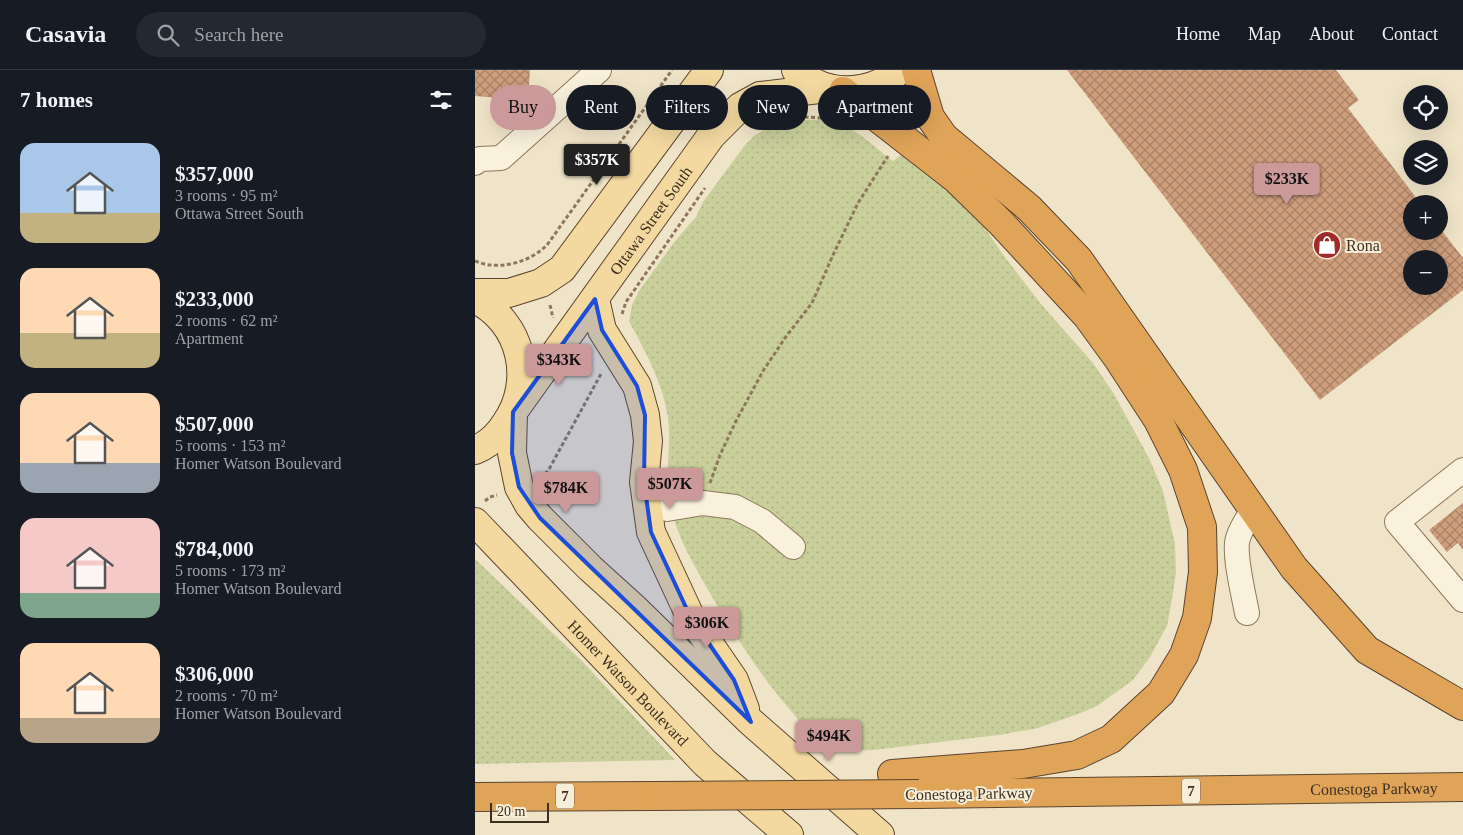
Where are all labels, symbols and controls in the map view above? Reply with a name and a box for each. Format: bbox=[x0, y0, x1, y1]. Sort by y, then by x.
search box bbox=[136, 12, 486, 57]
text: Casavia bbox=[25, 21, 106, 47]
icon: search bbox=[154, 21, 182, 49]
text: Search here bbox=[194, 24, 283, 45]
text: Home bbox=[1176, 24, 1220, 44]
text: Map bbox=[1248, 24, 1281, 44]
text: About bbox=[1309, 24, 1354, 44]
text: Contact bbox=[1382, 24, 1438, 44]
chip: Buy bbox=[490, 85, 556, 130]
chip: Rent bbox=[566, 85, 636, 130]
chip: Filters bbox=[646, 85, 728, 130]
chip: New bbox=[738, 85, 808, 130]
chip: Apartment bbox=[818, 85, 931, 130]
map controls bbox=[1403, 85, 1448, 295]
button: locate bbox=[1403, 85, 1448, 130]
icon: filters bbox=[427, 86, 455, 114]
text: 7 homes bbox=[20, 88, 93, 112]
button: layers bbox=[1403, 140, 1448, 185]
pin: $357K bbox=[562, 144, 632, 186]
text: $357K bbox=[575, 151, 619, 168]
text: $357,000 bbox=[175, 162, 254, 186]
pin: $233K bbox=[1252, 162, 1322, 205]
icon: home bbox=[60, 163, 120, 223]
street label: Ottawa Street South bbox=[606, 163, 695, 278]
text: $233K bbox=[1265, 170, 1309, 187]
text: 3 rooms · 95 m² bbox=[175, 187, 278, 204]
button: + bbox=[1403, 195, 1448, 240]
text: Ottawa Street South bbox=[175, 205, 304, 222]
shop icon: Rona bbox=[1312, 230, 1342, 260]
place label: Rona bbox=[1346, 237, 1380, 254]
button: − bbox=[1403, 250, 1448, 295]
text: $233,000 bbox=[175, 287, 254, 311]
icon: home bbox=[60, 288, 120, 348]
text: 2 rooms · 62 m² bbox=[175, 312, 278, 329]
text: Apartment bbox=[175, 330, 243, 347]
pin: $343K bbox=[524, 344, 594, 386]
text: $343K bbox=[537, 351, 581, 368]
text: $507,000 bbox=[175, 412, 254, 436]
icon: home bbox=[60, 413, 120, 473]
text: 5 rooms · 153 m² bbox=[175, 437, 286, 454]
text: Homer Watson Boulevard bbox=[175, 455, 341, 472]
pin: $507K bbox=[635, 468, 705, 510]
pin: $784K bbox=[531, 472, 601, 514]
text: $507K bbox=[648, 475, 692, 492]
text: $784K bbox=[544, 479, 588, 496]
text: $784,000 bbox=[175, 537, 254, 561]
icon: home bbox=[60, 538, 120, 598]
text: 5 rooms · 173 m² bbox=[175, 562, 286, 579]
text: Homer Watson Boulevard bbox=[175, 580, 341, 597]
pin: $306K bbox=[672, 606, 742, 649]
text: $306K bbox=[685, 614, 729, 631]
street label: Homer Watson Boulevard bbox=[564, 617, 692, 749]
text: $306,000 bbox=[175, 662, 254, 686]
icon: home bbox=[60, 663, 120, 723]
text: 2 rooms · 70 m² bbox=[175, 687, 278, 704]
text: Homer Watson Boulevard bbox=[175, 705, 341, 722]
pin: $494K bbox=[794, 720, 864, 762]
text: $494K bbox=[807, 727, 851, 744]
road number: 7 bbox=[1182, 778, 1200, 804]
street label: Conestoga Parkway bbox=[1310, 779, 1438, 798]
road number: 7 bbox=[556, 784, 574, 808]
street label: Conestoga Parkway bbox=[905, 784, 1033, 804]
scale bar bbox=[490, 800, 549, 823]
text: 20 m bbox=[497, 804, 525, 819]

